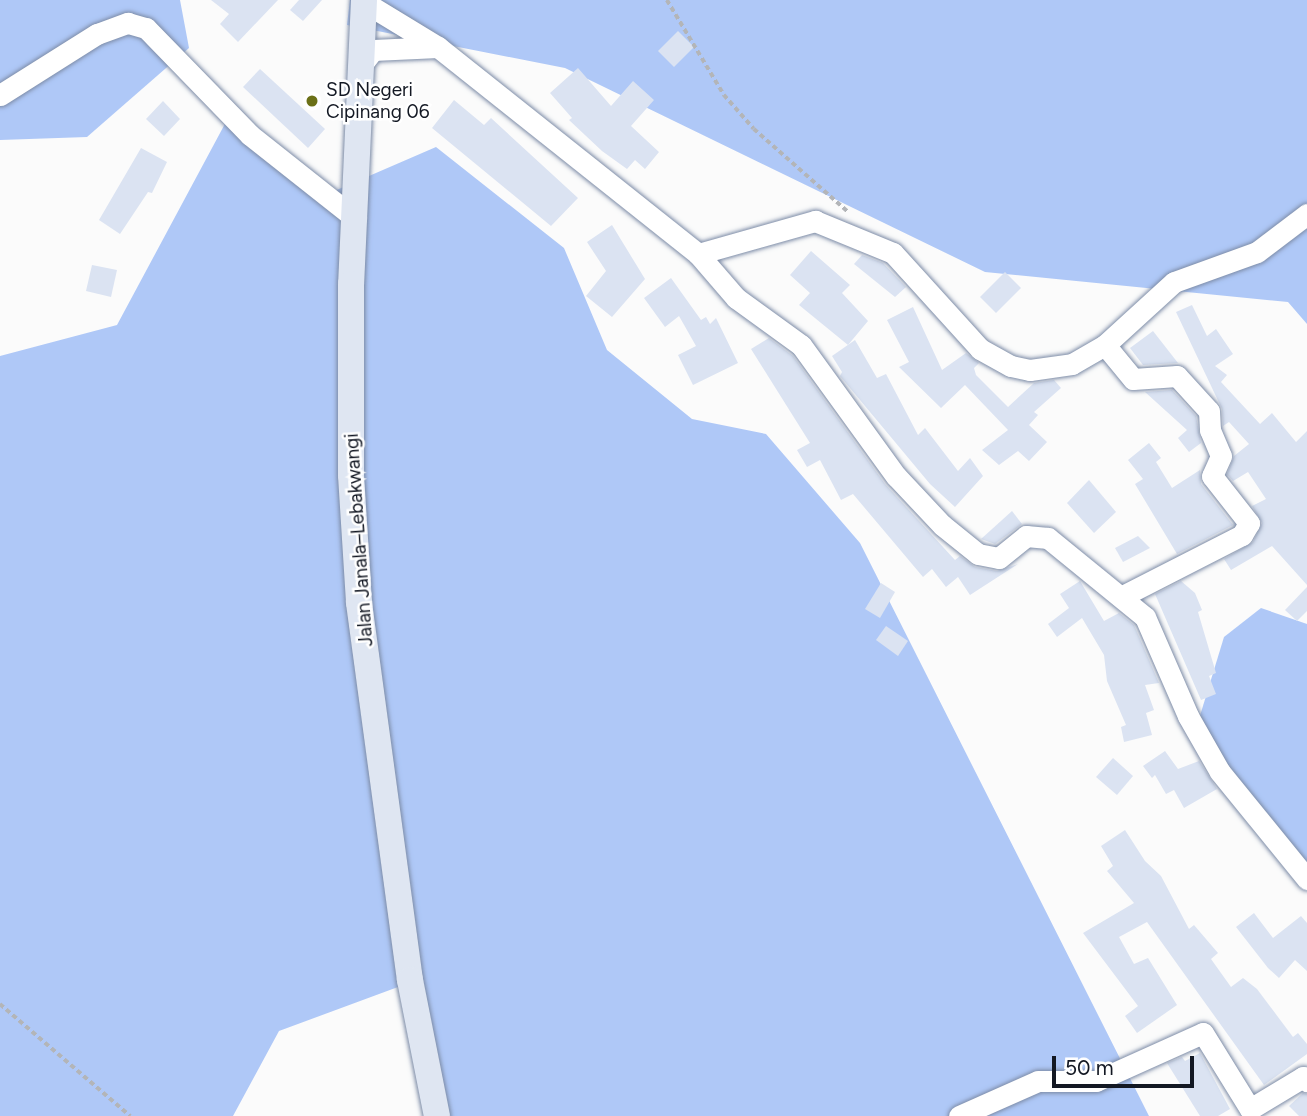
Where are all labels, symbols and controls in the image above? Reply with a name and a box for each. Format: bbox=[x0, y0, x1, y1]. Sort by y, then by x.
place label: SD Negeri Cipinang 06 bbox=[326, 79, 429, 123]
marker: SD Negeri Cipinang 06 bbox=[304, 93, 320, 109]
street label: Jalan Janala–Lebakwangi bbox=[340, 433, 378, 647]
scale bar bbox=[1055, 1042, 1197, 1086]
text: 50 m bbox=[1065, 1055, 1114, 1080]

